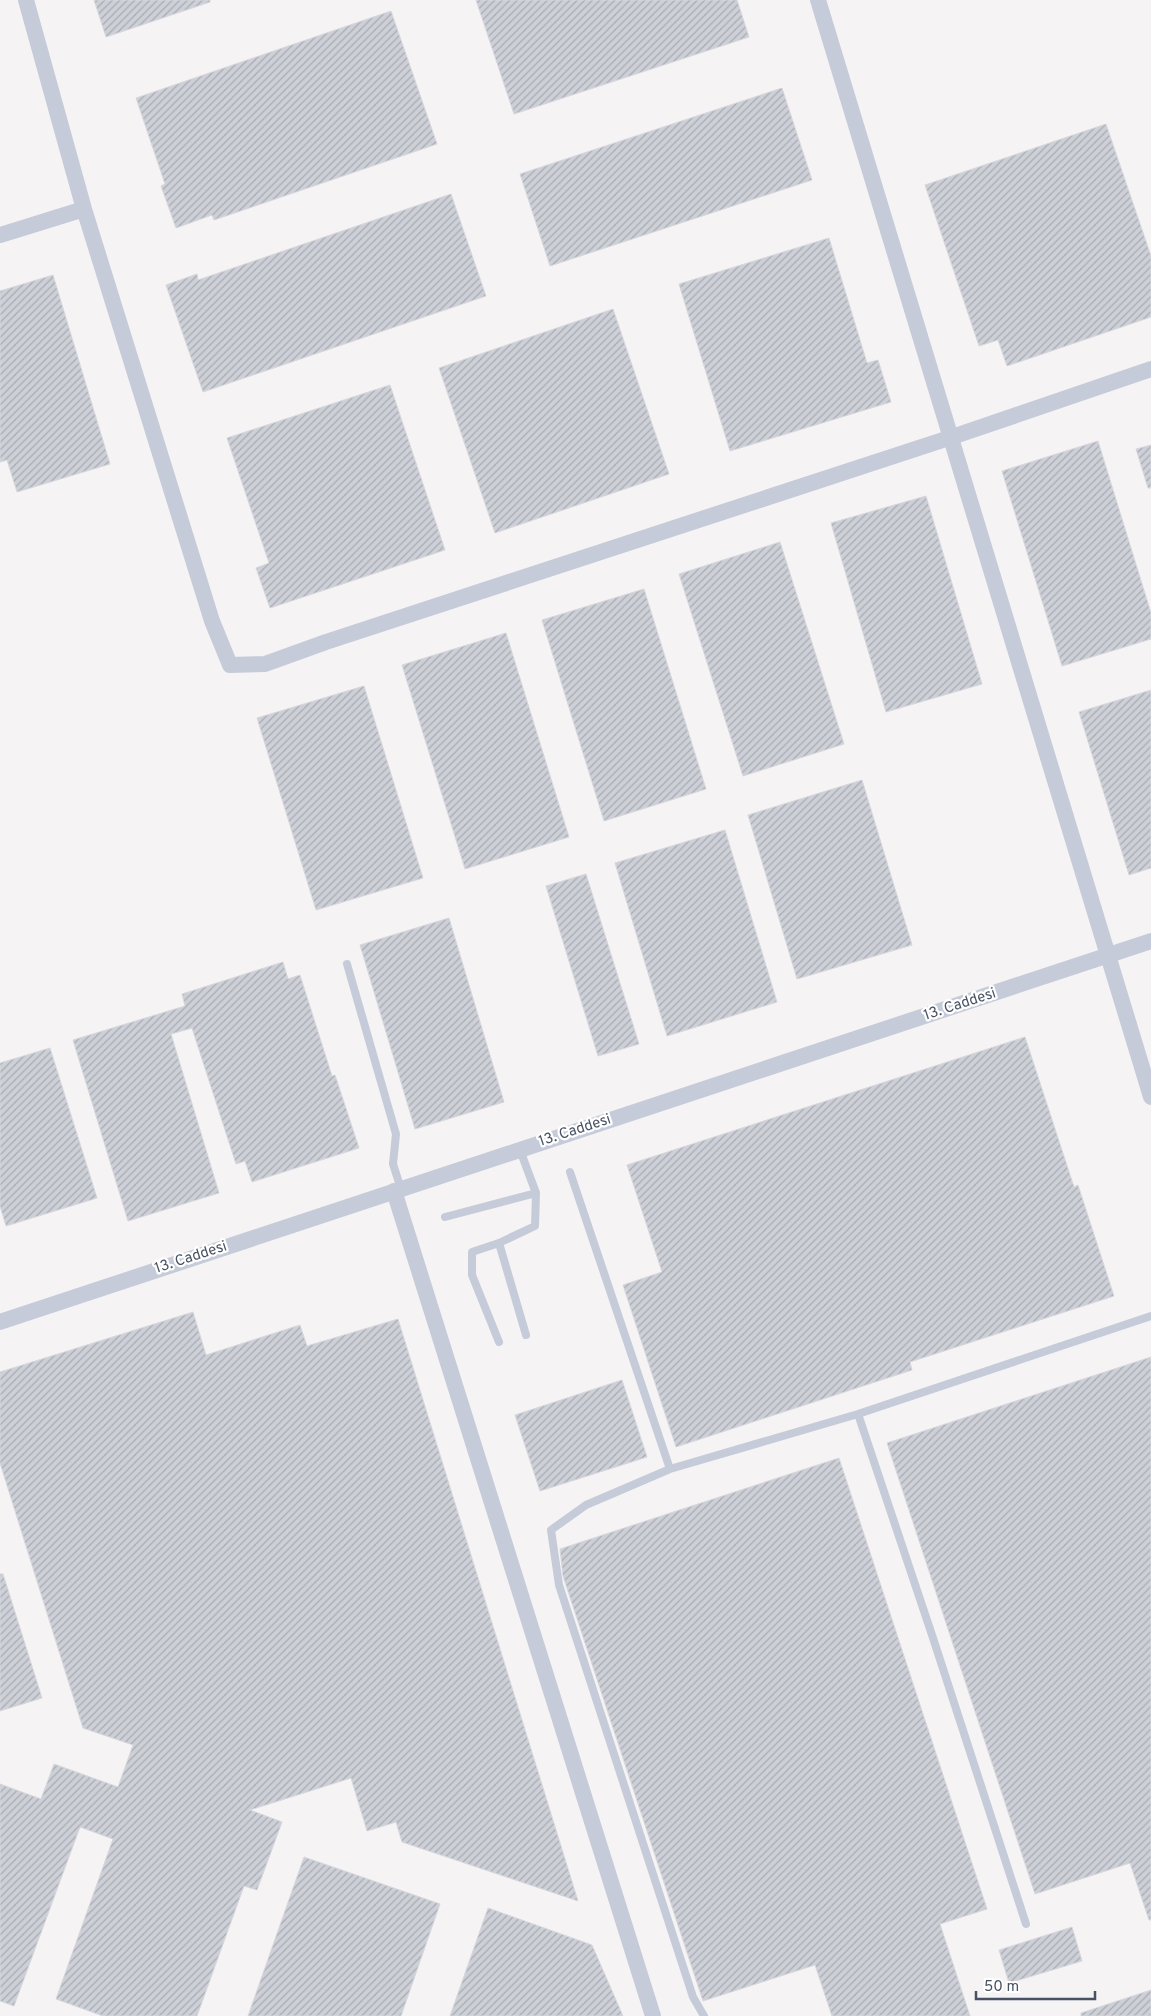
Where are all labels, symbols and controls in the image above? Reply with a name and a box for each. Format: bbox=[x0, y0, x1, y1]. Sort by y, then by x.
street label: 13. Caddesi bbox=[921, 984, 999, 1026]
street label: 13. Caddesi bbox=[536, 1110, 614, 1152]
street label: 13. Caddesi bbox=[152, 1237, 230, 1279]
scale bar bbox=[976, 1968, 1095, 2000]
text: 50 m bbox=[984, 1978, 1019, 1997]

